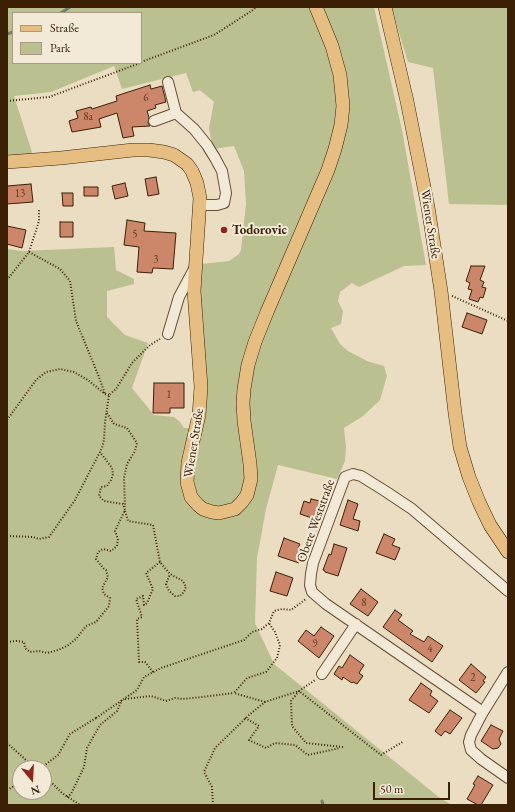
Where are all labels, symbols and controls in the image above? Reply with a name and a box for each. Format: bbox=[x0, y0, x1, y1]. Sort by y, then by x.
legend bbox=[12, 12, 142, 64]
text: Straße bbox=[50, 20, 79, 36]
text: Park bbox=[50, 40, 70, 56]
house number: 6 bbox=[143, 91, 149, 105]
house number: 8a bbox=[83, 110, 93, 124]
house number: 13 bbox=[15, 187, 25, 201]
street label: Wiener Straße bbox=[417, 188, 443, 260]
place label: Todorovic bbox=[232, 222, 287, 238]
marker: Todorovic bbox=[219, 225, 229, 235]
house number: 5 bbox=[132, 227, 138, 241]
house number: 3 bbox=[153, 253, 159, 267]
house number: 1 bbox=[166, 388, 172, 402]
street label: Wiener Straße bbox=[181, 407, 207, 479]
street label: Obere Weststraße bbox=[294, 477, 338, 565]
house number: 8 bbox=[361, 596, 367, 610]
house number: 9 bbox=[312, 637, 318, 651]
house number: 4 bbox=[427, 642, 433, 656]
house number: 2 bbox=[470, 671, 476, 685]
north arrow bbox=[12, 760, 52, 800]
scale bar bbox=[375, 774, 452, 800]
text: 50 m bbox=[380, 781, 403, 797]
text: N bbox=[29, 782, 42, 798]

